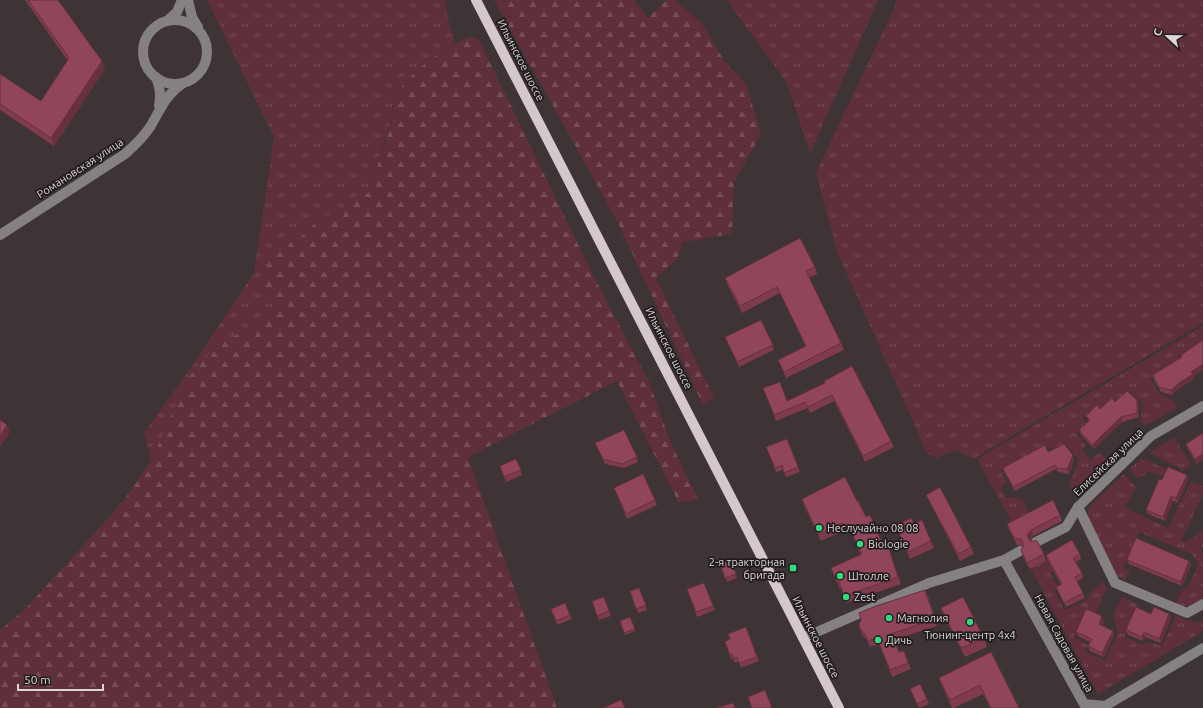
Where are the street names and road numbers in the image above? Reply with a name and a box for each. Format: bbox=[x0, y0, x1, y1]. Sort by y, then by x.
street label: Ильинское шоссе bbox=[495, 17, 547, 103]
street label: Романовская улица bbox=[35, 136, 125, 200]
street label: Ильинское шоссе bbox=[643, 305, 695, 391]
street label: Елисейская улица bbox=[1071, 426, 1145, 498]
street label: Новая Садовая улица bbox=[1032, 592, 1096, 694]
street label: Ильинское шоссе bbox=[790, 594, 842, 680]

